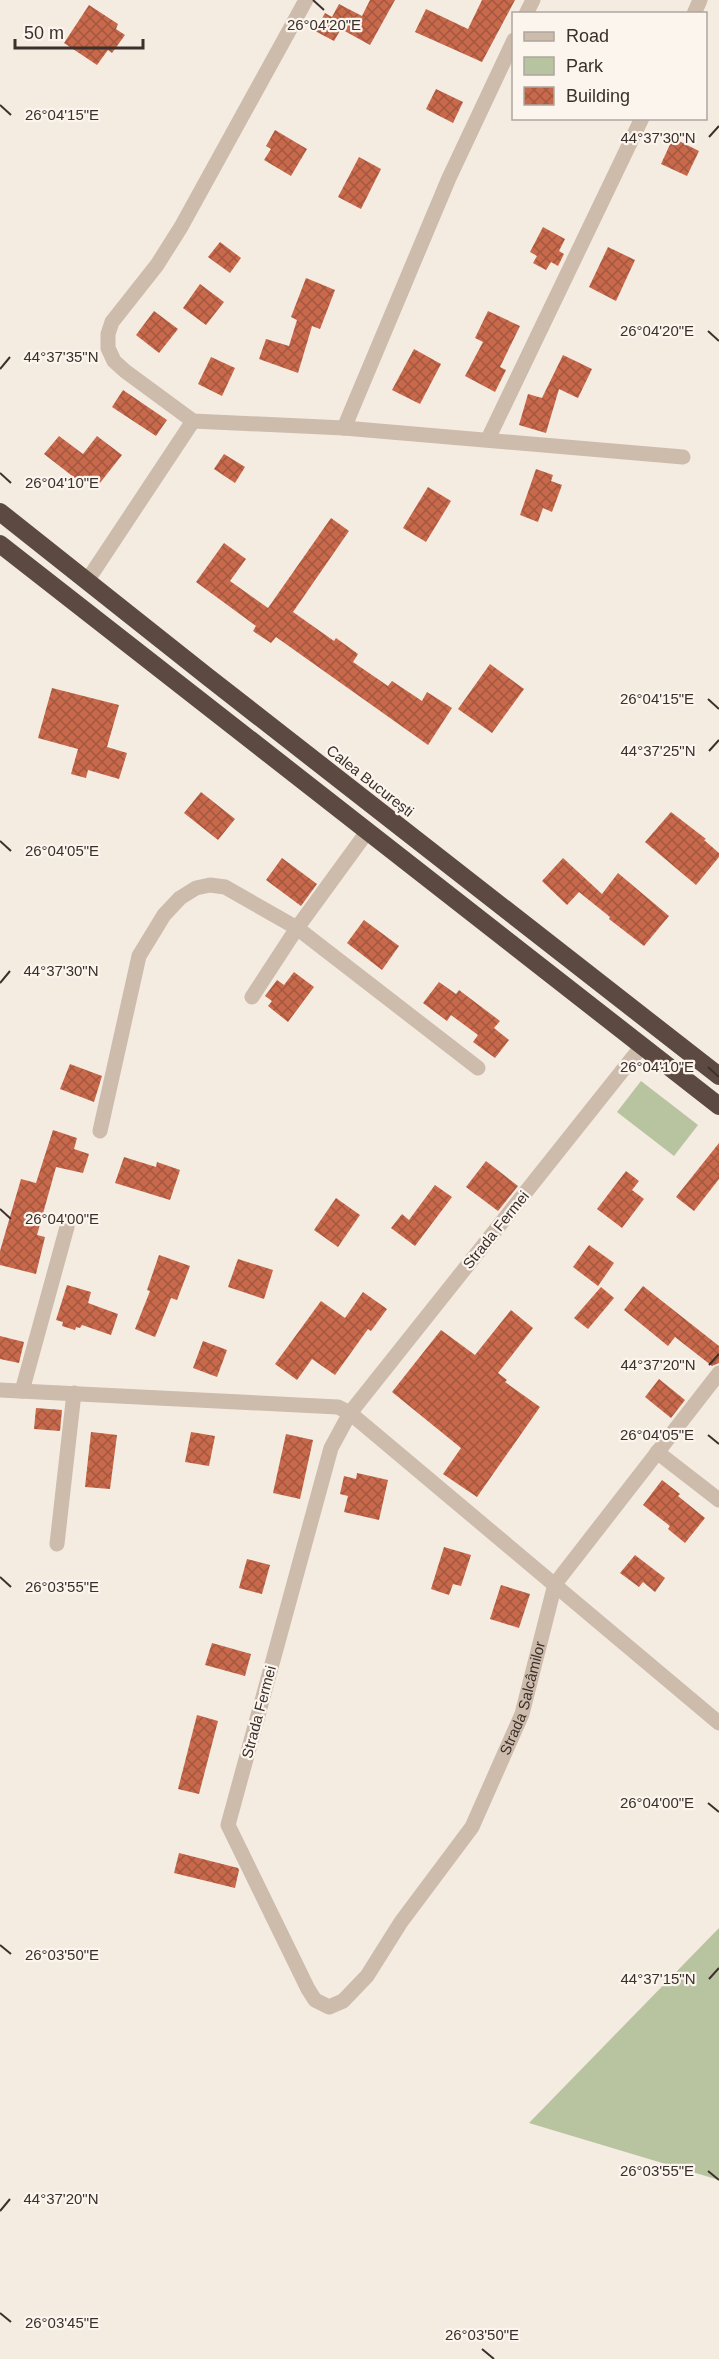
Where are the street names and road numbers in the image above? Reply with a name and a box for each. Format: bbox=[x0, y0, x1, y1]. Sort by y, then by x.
street label: Calea București bbox=[323, 741, 417, 820]
street label: Strada Fermei bbox=[459, 1187, 532, 1272]
street label: Strada Salcâmilor bbox=[496, 1640, 548, 1757]
street label: Strada Fermei bbox=[238, 1664, 279, 1760]

